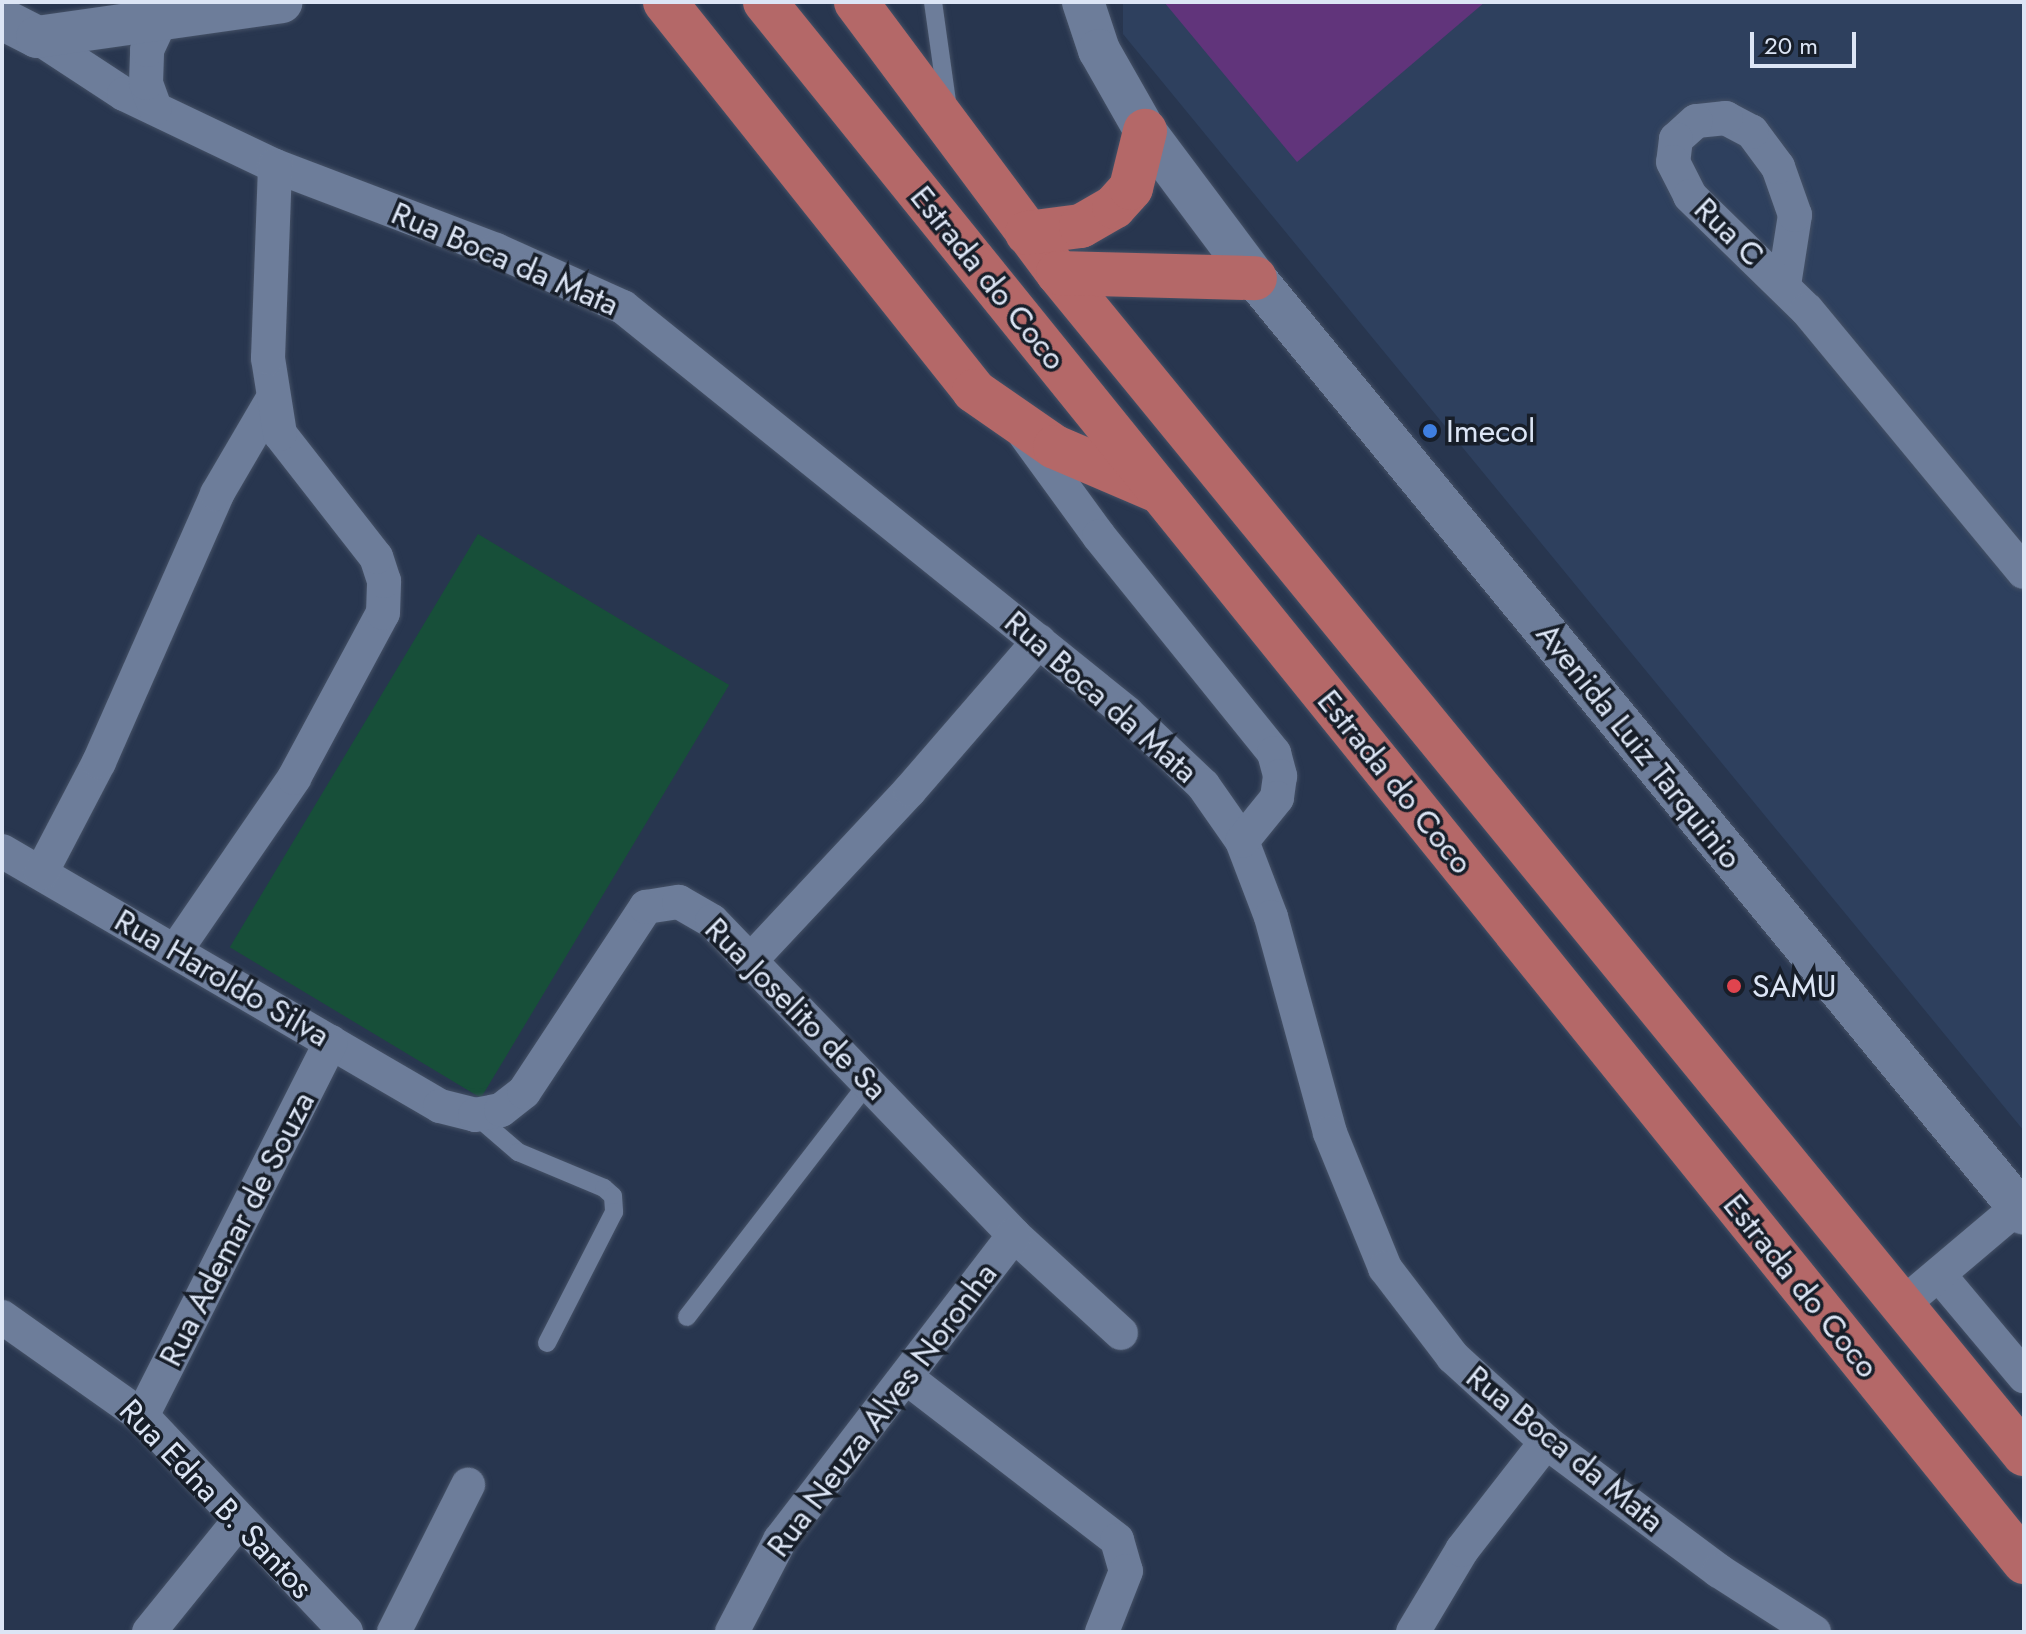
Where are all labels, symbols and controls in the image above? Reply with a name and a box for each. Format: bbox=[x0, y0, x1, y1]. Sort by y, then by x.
scale bar bbox=[1754, 16, 1860, 66]
text: 20 m bbox=[1764, 28, 1818, 63]
street label: Estrada do Coco bbox=[902, 178, 1074, 378]
street label: Rua C bbox=[1686, 190, 1772, 274]
street label: Rua Boca da Mata bbox=[386, 194, 624, 324]
place label: Imecol bbox=[1446, 412, 1535, 450]
marker: Imecol bbox=[1421, 422, 1439, 440]
street label: Rua Boca da Mata bbox=[997, 603, 1205, 791]
street label: Avenida Luiz Tarquinio bbox=[1528, 616, 1750, 876]
street label: Estrada do Coco bbox=[1309, 682, 1481, 882]
street label: Rua Haroldo Silva bbox=[108, 901, 336, 1055]
street label: Rua Joselito de Sa bbox=[697, 910, 895, 1108]
place label: SAMU bbox=[1752, 967, 1837, 1005]
marker: SAMU bbox=[1723, 975, 1745, 997]
street label: Rua Ademar de Souza bbox=[151, 1085, 323, 1373]
street label: Estrada do Coco bbox=[1715, 1186, 1887, 1386]
street label: Rua Neuza Alves Noronha bbox=[759, 1256, 1005, 1564]
street label: Rua Boca da Mata bbox=[1459, 1358, 1671, 1540]
street label: Rua Edna B. Santos bbox=[111, 1392, 321, 1606]

